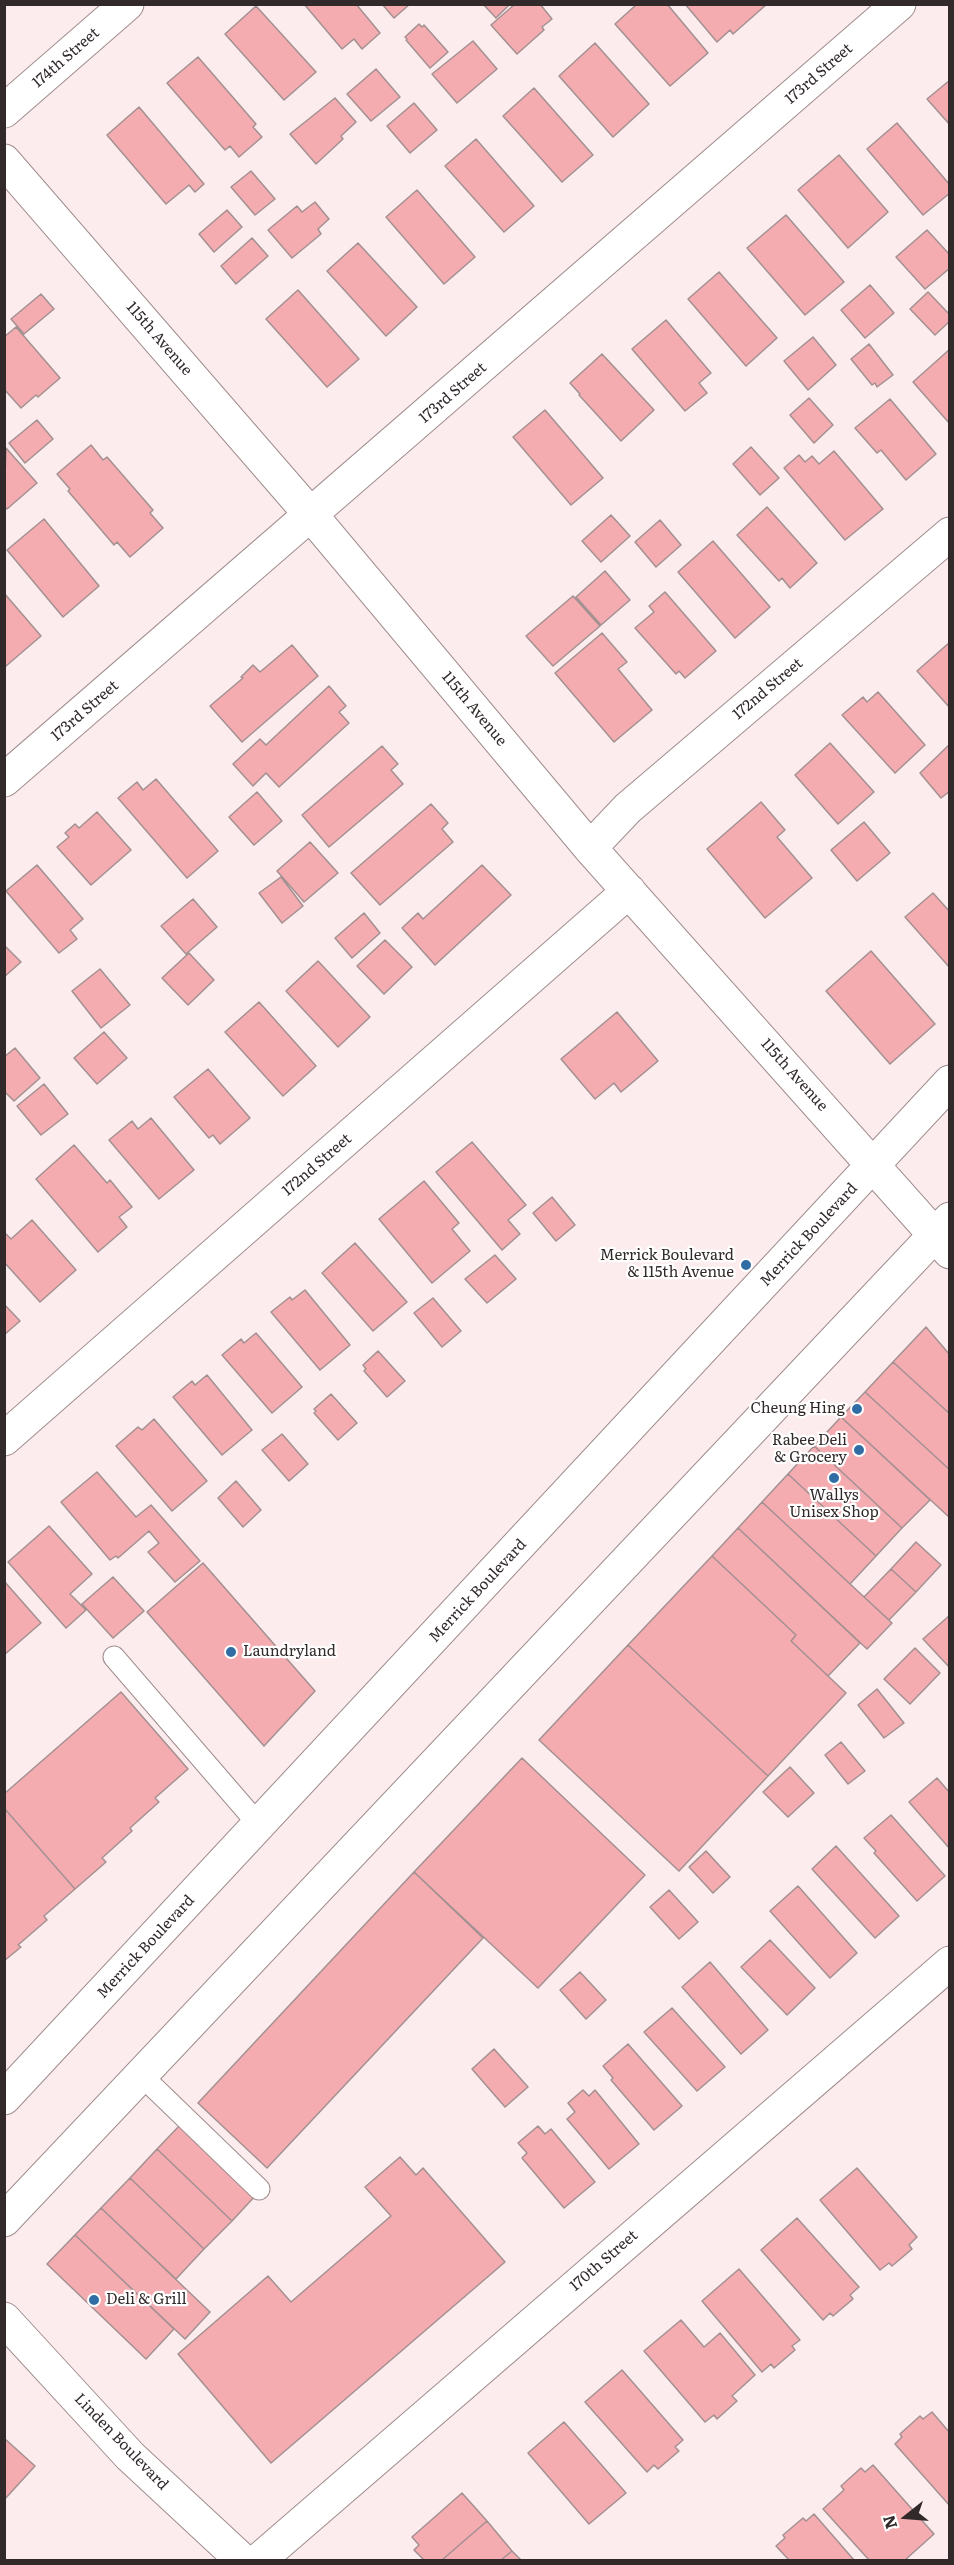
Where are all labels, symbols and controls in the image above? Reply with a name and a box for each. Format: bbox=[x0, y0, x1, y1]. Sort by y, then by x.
street label: 174th Street bbox=[29, 24, 103, 92]
street label: 173rd Street bbox=[782, 40, 856, 108]
street label: 115th Avenue bbox=[122, 299, 196, 379]
street label: 173rd Street bbox=[416, 359, 490, 427]
street label: 172nd Street bbox=[729, 655, 807, 723]
street label: 115th Avenue bbox=[438, 668, 510, 750]
street label: 173rd Street bbox=[48, 677, 122, 745]
street label: 115th Avenue bbox=[757, 1035, 831, 1115]
street label: 172nd Street bbox=[279, 1130, 355, 1200]
street label: Merrick Boulevard bbox=[757, 1180, 861, 1290]
place label: Merrick Boulevard & 115th Avenue bbox=[600, 1247, 734, 1282]
marker: Merrick Boulevard & 115th Avenue bbox=[739, 1258, 753, 1272]
place label: Cheung Hing bbox=[750, 1400, 845, 1418]
marker: Cheung Hing bbox=[850, 1402, 864, 1416]
place label: Rabee Deli & Grocery bbox=[772, 1432, 847, 1467]
marker: Rabee Deli & Grocery bbox=[852, 1443, 866, 1457]
marker: Wallys Unisex Shop bbox=[827, 1471, 841, 1485]
place label: Wallys Unisex Shop bbox=[789, 1487, 879, 1522]
street label: Merrick Boulevard bbox=[426, 1536, 530, 1646]
place label: Laundryland bbox=[243, 1643, 336, 1661]
marker: Laundryland bbox=[224, 1645, 238, 1659]
street label: Merrick Boulevard bbox=[94, 1892, 198, 2002]
street label: 170th Street bbox=[566, 2227, 642, 2295]
place label: Deli & Grill bbox=[106, 2291, 187, 2309]
marker: Deli & Grill bbox=[87, 2293, 101, 2307]
street label: Linden Boulevard bbox=[70, 2390, 172, 2494]
north arrow bbox=[876, 2487, 936, 2547]
text: N bbox=[875, 2512, 902, 2532]

